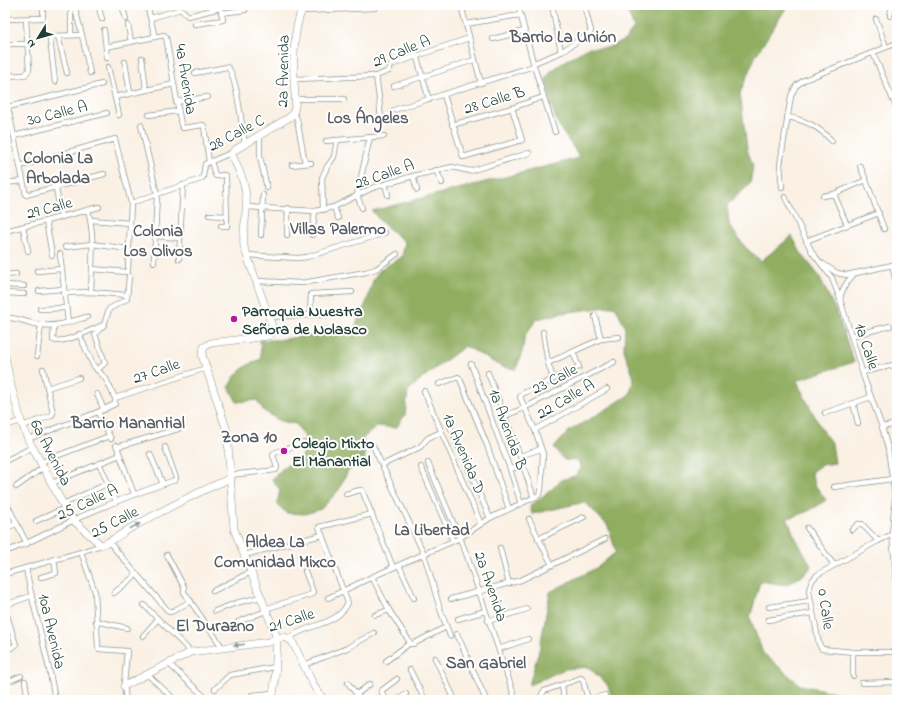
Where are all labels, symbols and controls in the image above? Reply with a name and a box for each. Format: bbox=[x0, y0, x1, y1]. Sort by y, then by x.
north arrow bbox=[18, 18, 58, 58]
district label: Barrio La Unión bbox=[509, 25, 617, 50]
street label: 29 Calle A bbox=[369, 29, 434, 74]
street label: 2a Avenida bbox=[271, 34, 297, 108]
text: N bbox=[22, 36, 39, 51]
street label: 4a Avenida bbox=[168, 42, 202, 116]
street label: 28 Calle B bbox=[461, 80, 528, 122]
street label: 30 Calle A bbox=[25, 95, 90, 133]
district label: Los Ángeles bbox=[327, 106, 409, 133]
street label: 28 Calle C bbox=[204, 109, 270, 159]
district label: Colonia La Arbolada bbox=[23, 146, 93, 191]
street label: 28 Calle A bbox=[352, 153, 418, 196]
street label: 29 Calle bbox=[24, 191, 76, 227]
district label: Villas Palermo bbox=[289, 217, 386, 242]
district label: Colonia Los Olivos bbox=[123, 219, 193, 264]
place label: Parroquia Nuestra Señora de Nolasco bbox=[242, 300, 367, 342]
marker: Parroquia Nuestra Señora de Nolasco bbox=[229, 314, 239, 324]
street label: 1a Calle bbox=[847, 320, 885, 374]
street label: 27 Calle bbox=[130, 352, 184, 391]
street label: 23 Calle bbox=[528, 358, 583, 401]
street label: 22 Calle A bbox=[532, 373, 600, 426]
street label: 1a Avenida B bbox=[481, 386, 533, 474]
street label: 1a Avenida D bbox=[435, 410, 491, 498]
district label: Barrio Manantial bbox=[70, 411, 185, 436]
street label: 6a Avenida bbox=[23, 415, 77, 490]
district label: Zona 10 bbox=[221, 425, 277, 451]
place label: Colegio Mixto El Manantial bbox=[292, 432, 374, 474]
marker: Colegio Mixto El Manantial bbox=[279, 446, 289, 456]
street label: 25 Calle A bbox=[54, 479, 120, 523]
street label: 25 Calle bbox=[87, 501, 141, 541]
district label: La Libertad bbox=[394, 518, 470, 543]
one-way arrow bbox=[129, 523, 141, 529]
district label: Aldea La Comunidad Mixco bbox=[214, 530, 336, 575]
street label: 2a Avenida bbox=[467, 548, 513, 625]
street label: 0 Calle bbox=[810, 587, 840, 632]
street label: 10a Avenida bbox=[31, 591, 71, 672]
street label: 21 Calle bbox=[266, 602, 318, 640]
district label: El Durazno bbox=[176, 614, 254, 639]
one-way arrow bbox=[233, 642, 245, 648]
district label: San Gabriel bbox=[446, 651, 526, 676]

